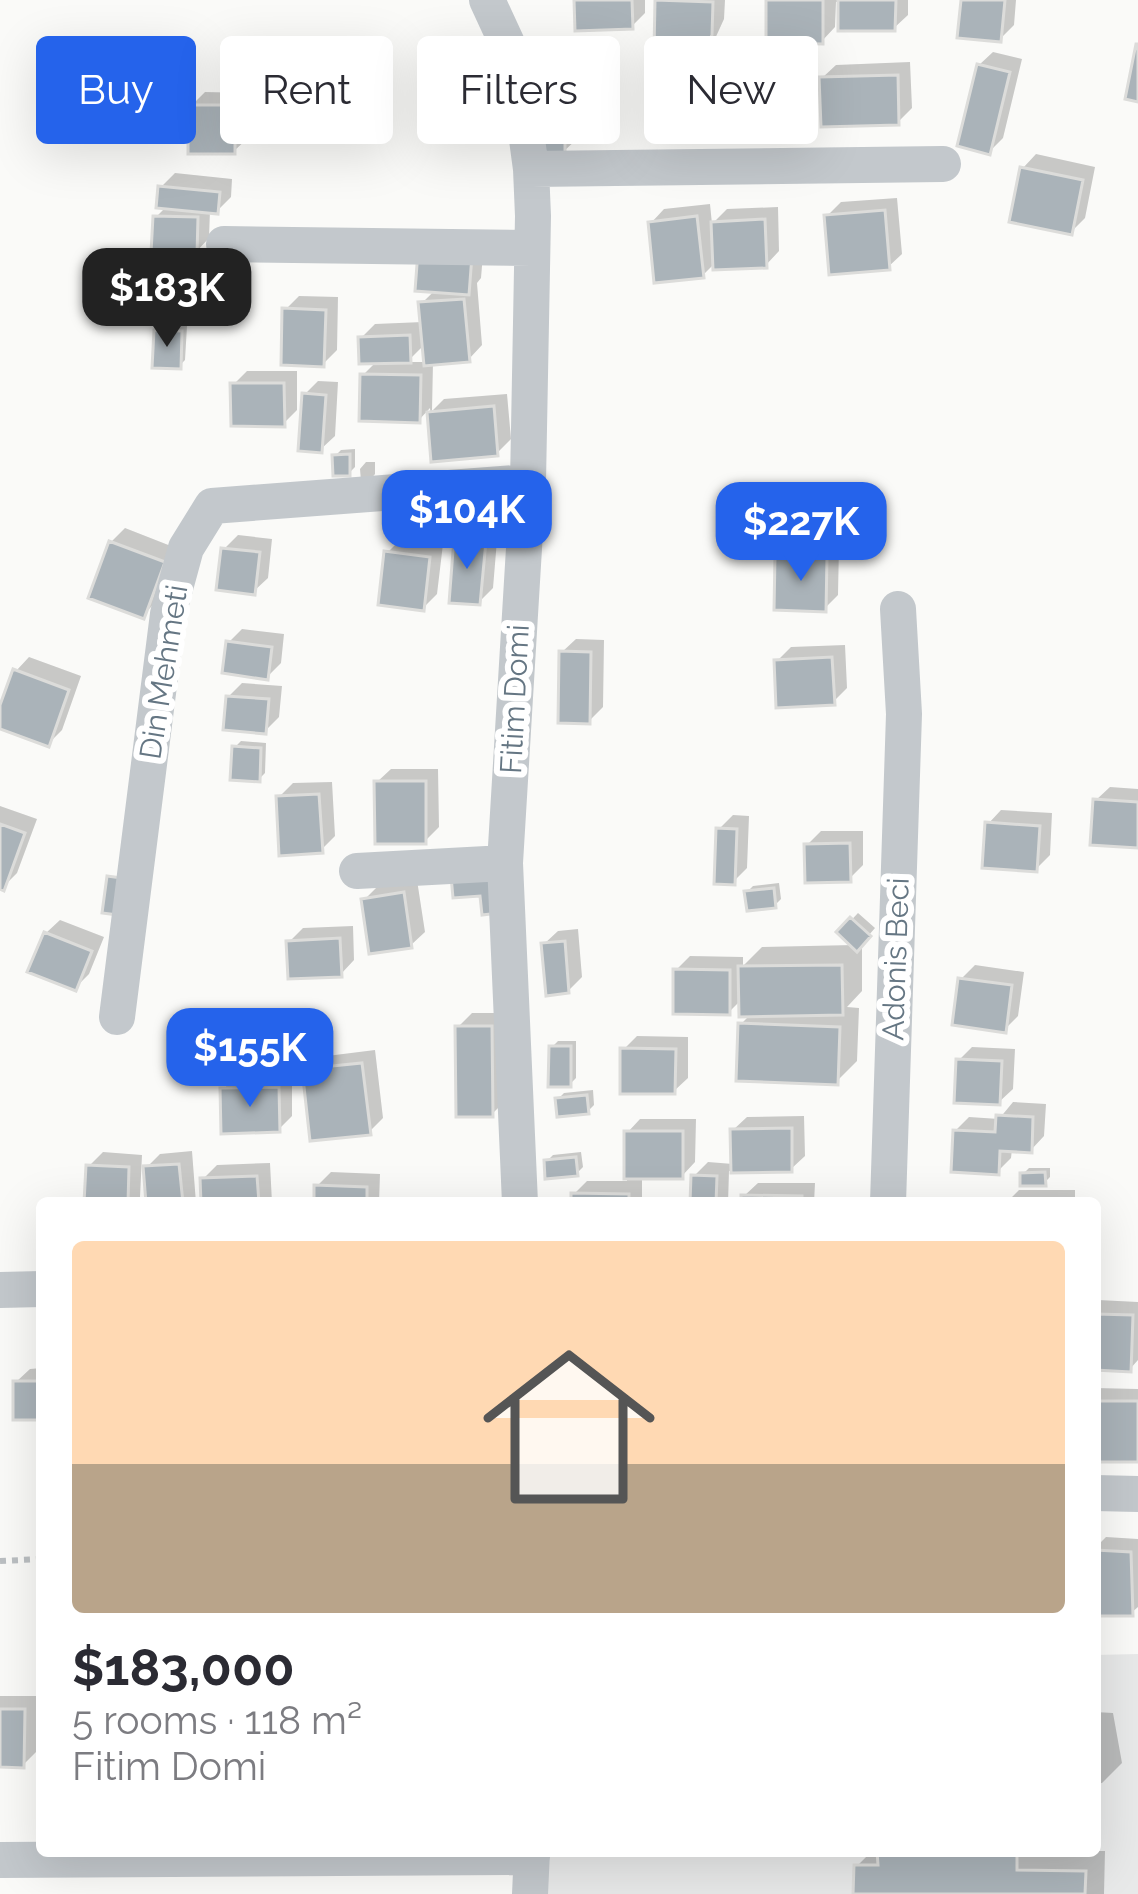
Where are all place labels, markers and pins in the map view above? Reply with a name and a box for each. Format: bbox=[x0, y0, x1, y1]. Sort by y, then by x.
pin: $183K bbox=[83, 248, 251, 350]
pin: $104K bbox=[383, 470, 551, 572]
pin: $227K bbox=[717, 482, 885, 584]
pin: $155K bbox=[166, 1008, 334, 1110]

